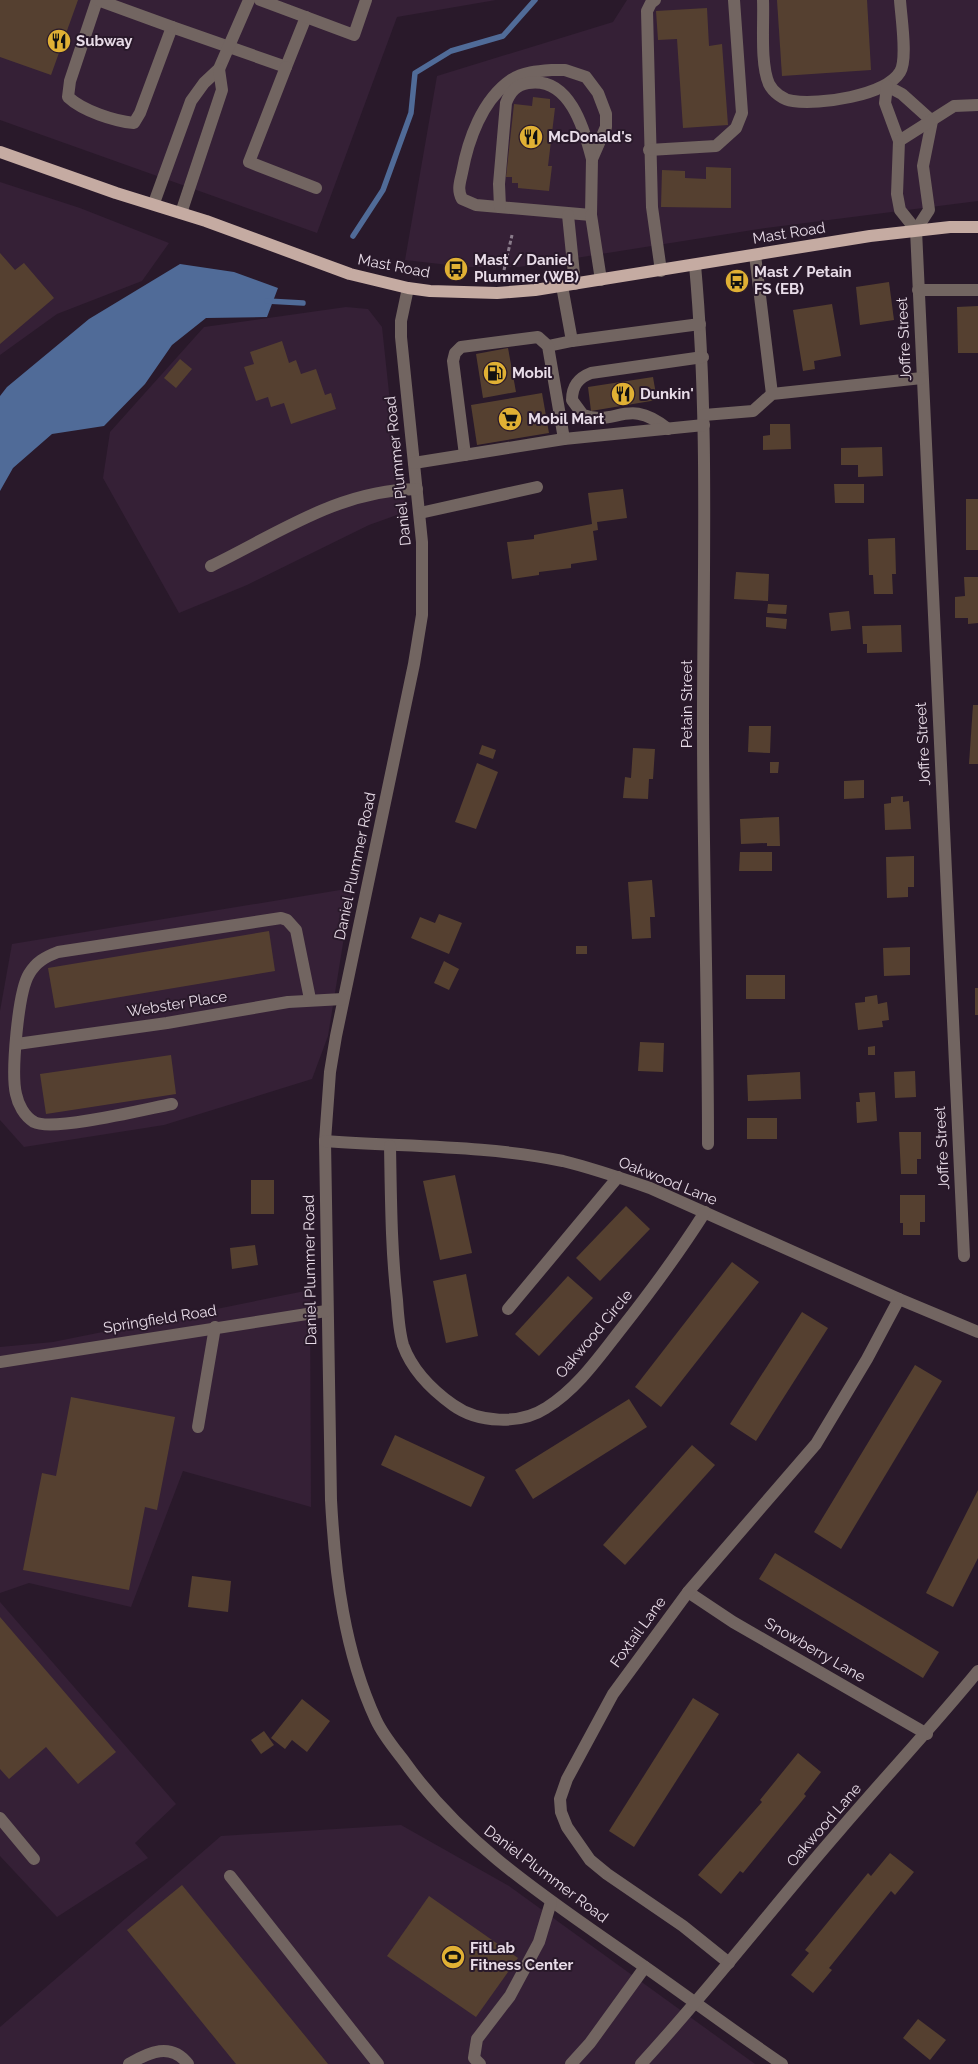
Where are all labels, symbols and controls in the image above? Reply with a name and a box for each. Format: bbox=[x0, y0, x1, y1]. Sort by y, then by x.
restaurant icon: Subway bbox=[46, 28, 72, 54]
place label: Subway bbox=[76, 32, 133, 50]
restaurant icon: McDonald's bbox=[518, 124, 544, 150]
place label: McDonald's bbox=[548, 128, 632, 146]
street label: Mast Road bbox=[751, 218, 827, 248]
street label: Mast Road bbox=[356, 250, 432, 282]
place label: Mast / Daniel Plummer (WB) bbox=[474, 251, 579, 286]
bus stop icon: Mast / Daniel Plummer (WB) bbox=[443, 256, 469, 282]
place label: Mast / Petain FS (EB) bbox=[754, 263, 852, 298]
bus stop icon: Mast / Petain FS (EB) bbox=[724, 268, 750, 294]
street label: Joffre Street bbox=[893, 297, 915, 381]
fuel station icon: Mobil bbox=[482, 360, 508, 386]
place label: Mobil bbox=[512, 364, 552, 382]
restaurant icon: Dunkin' bbox=[610, 381, 636, 407]
place label: Dunkin' bbox=[640, 385, 694, 403]
street label: Daniel Plummer Road bbox=[381, 395, 415, 547]
supermarket icon: Mobil Mart bbox=[497, 406, 523, 432]
place label: Mobil Mart bbox=[528, 410, 605, 428]
street label: Petain Street bbox=[678, 660, 696, 748]
street label: Joffre Street bbox=[912, 702, 934, 786]
street label: Daniel Plummer Road bbox=[331, 791, 379, 941]
street label: Webster Place bbox=[126, 987, 228, 1021]
street label: Joffre Street bbox=[931, 1106, 953, 1190]
street label: Oakwood Lane bbox=[616, 1153, 720, 1209]
street label: Daniel Plummer Road bbox=[300, 1195, 320, 1345]
street label: Oakwood Circle bbox=[552, 1286, 636, 1382]
street label: Springfield Road bbox=[102, 1301, 218, 1337]
street label: Foxtail Lane bbox=[606, 1593, 670, 1671]
street label: Snowberry Lane bbox=[761, 1614, 869, 1686]
street label: Oakwood Lane bbox=[783, 1779, 865, 1870]
street label: Daniel Plummer Road bbox=[480, 1822, 612, 1926]
place label: FitLab Fitness Center bbox=[470, 1939, 574, 1974]
sports icon: FitLab Fitness Center bbox=[440, 1944, 466, 1970]

